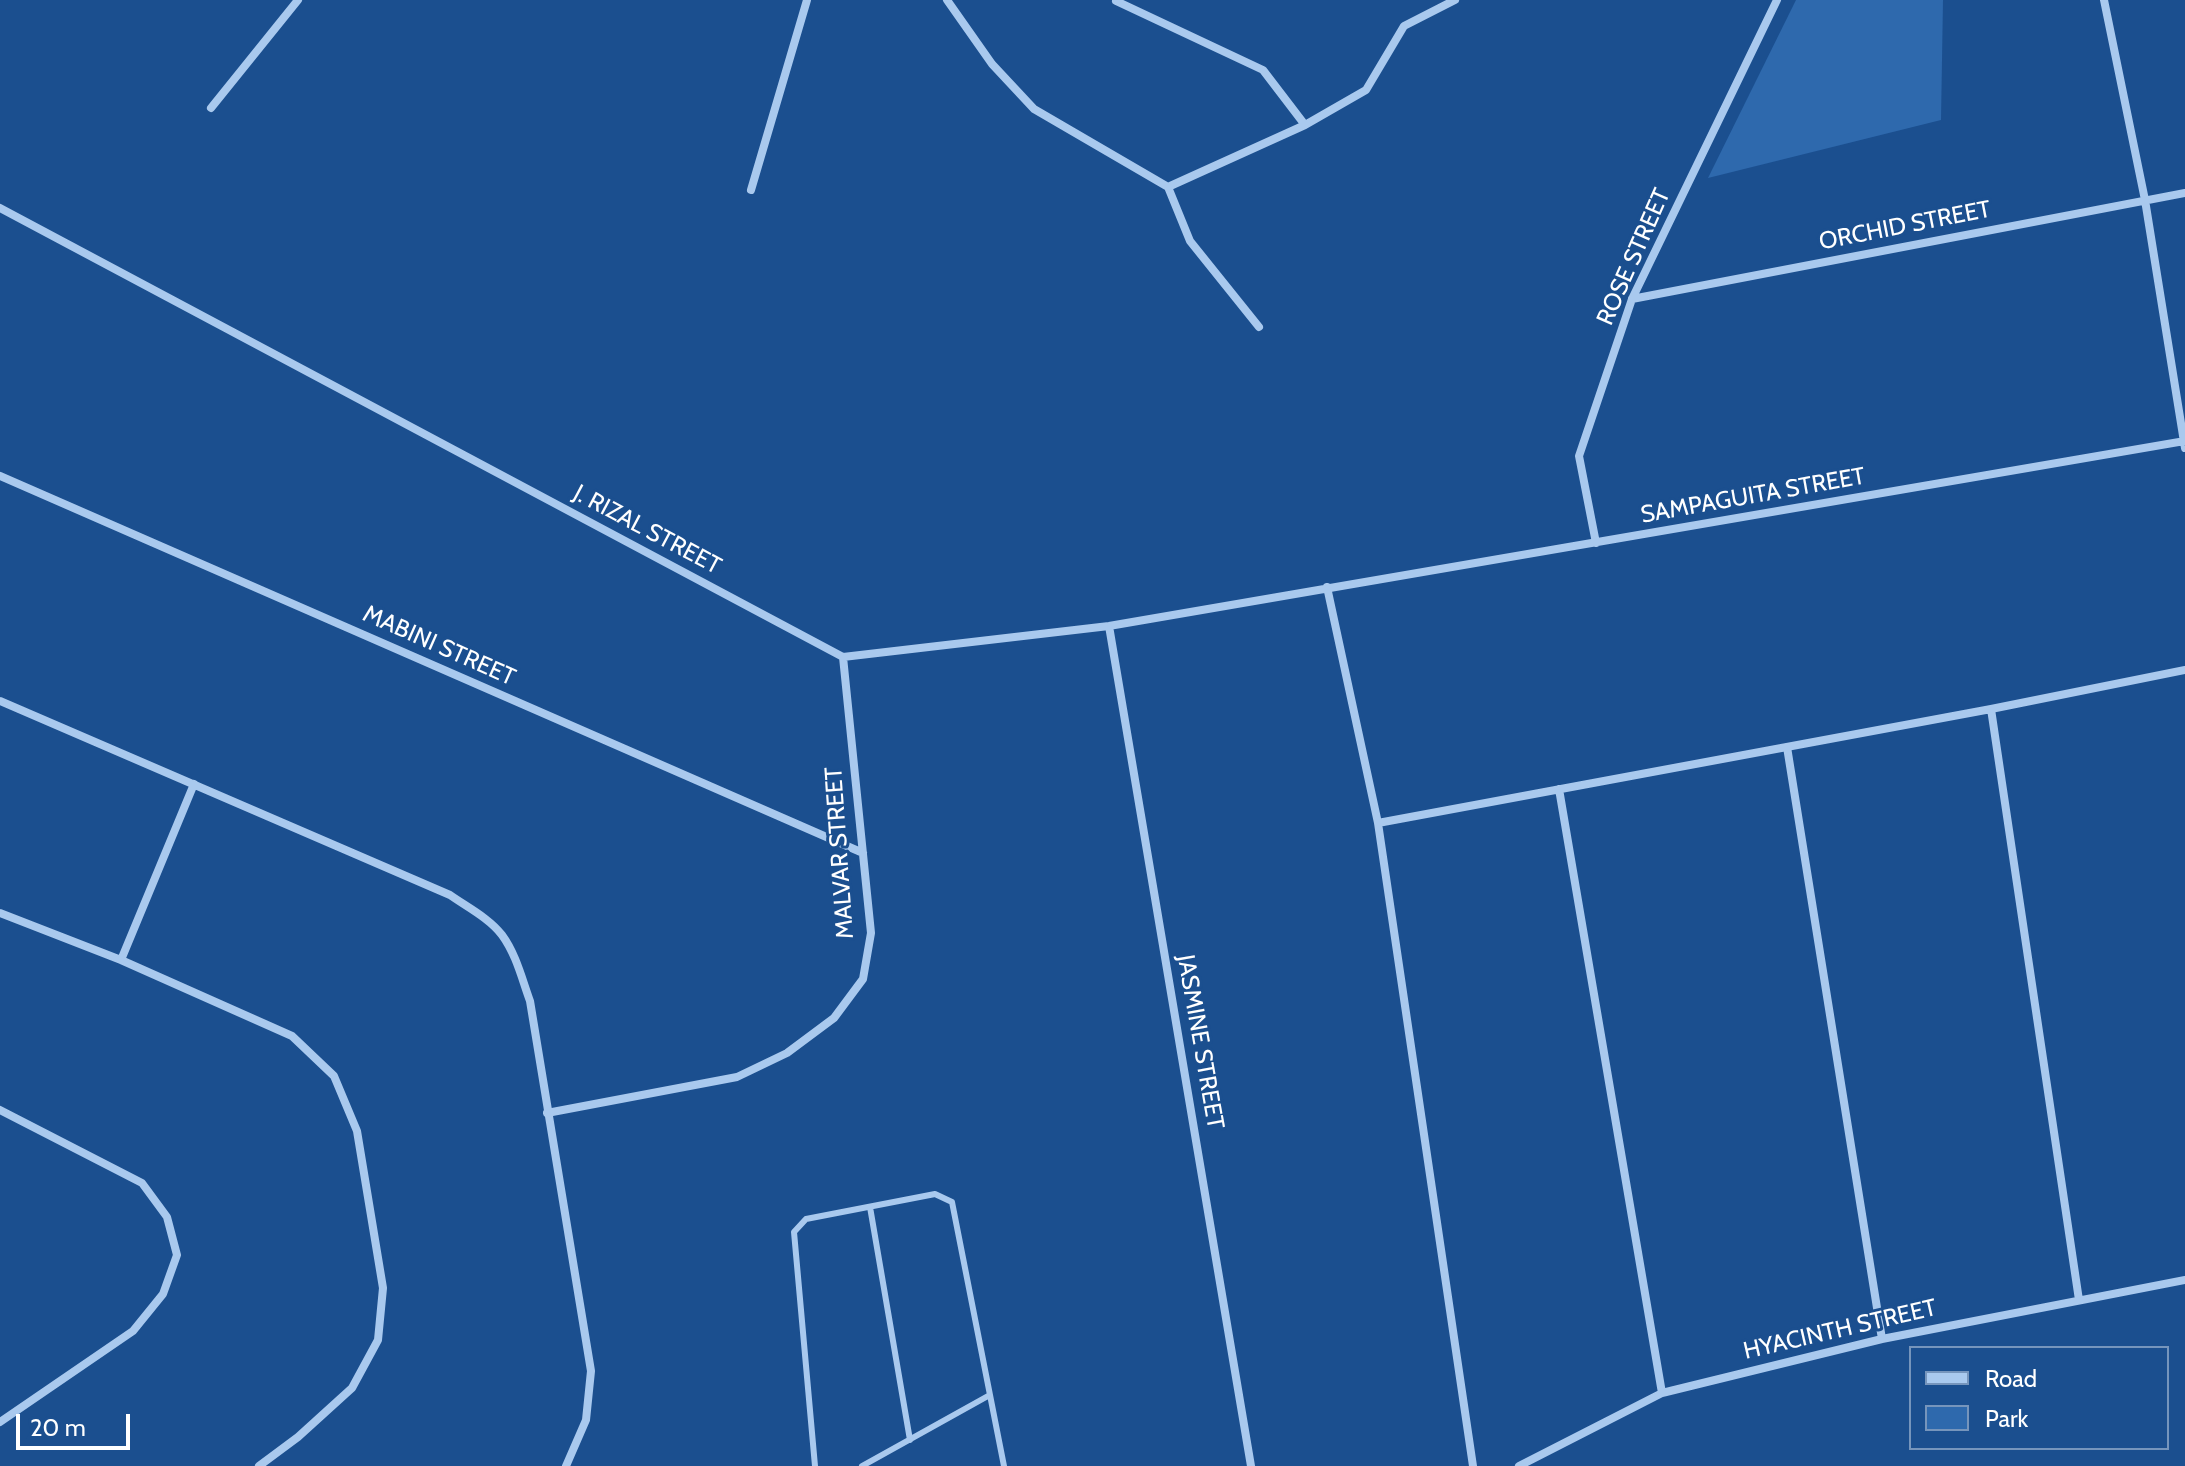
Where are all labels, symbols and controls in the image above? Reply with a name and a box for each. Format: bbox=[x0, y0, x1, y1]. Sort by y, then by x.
street label: ROSE STREET bbox=[1591, 184, 1677, 330]
street label: ORCHID STREET bbox=[1817, 195, 1993, 257]
street label: SAMPAGUITA STREET bbox=[1639, 462, 1867, 530]
street label: J. RIZAL STREET bbox=[568, 479, 726, 581]
street label: MABINI STREET bbox=[358, 600, 520, 692]
street label: MALVAR STREET bbox=[820, 766, 860, 940]
street label: JASMINE STREET bbox=[1170, 953, 1230, 1131]
street label: HYACINTH STREET bbox=[1741, 1294, 1939, 1366]
legend bbox=[1909, 1346, 2169, 1450]
text: Road bbox=[1985, 1364, 2037, 1393]
scale bar bbox=[20, 1398, 134, 1448]
text: Park bbox=[1985, 1404, 2028, 1433]
text: 20 m bbox=[30, 1413, 86, 1442]

